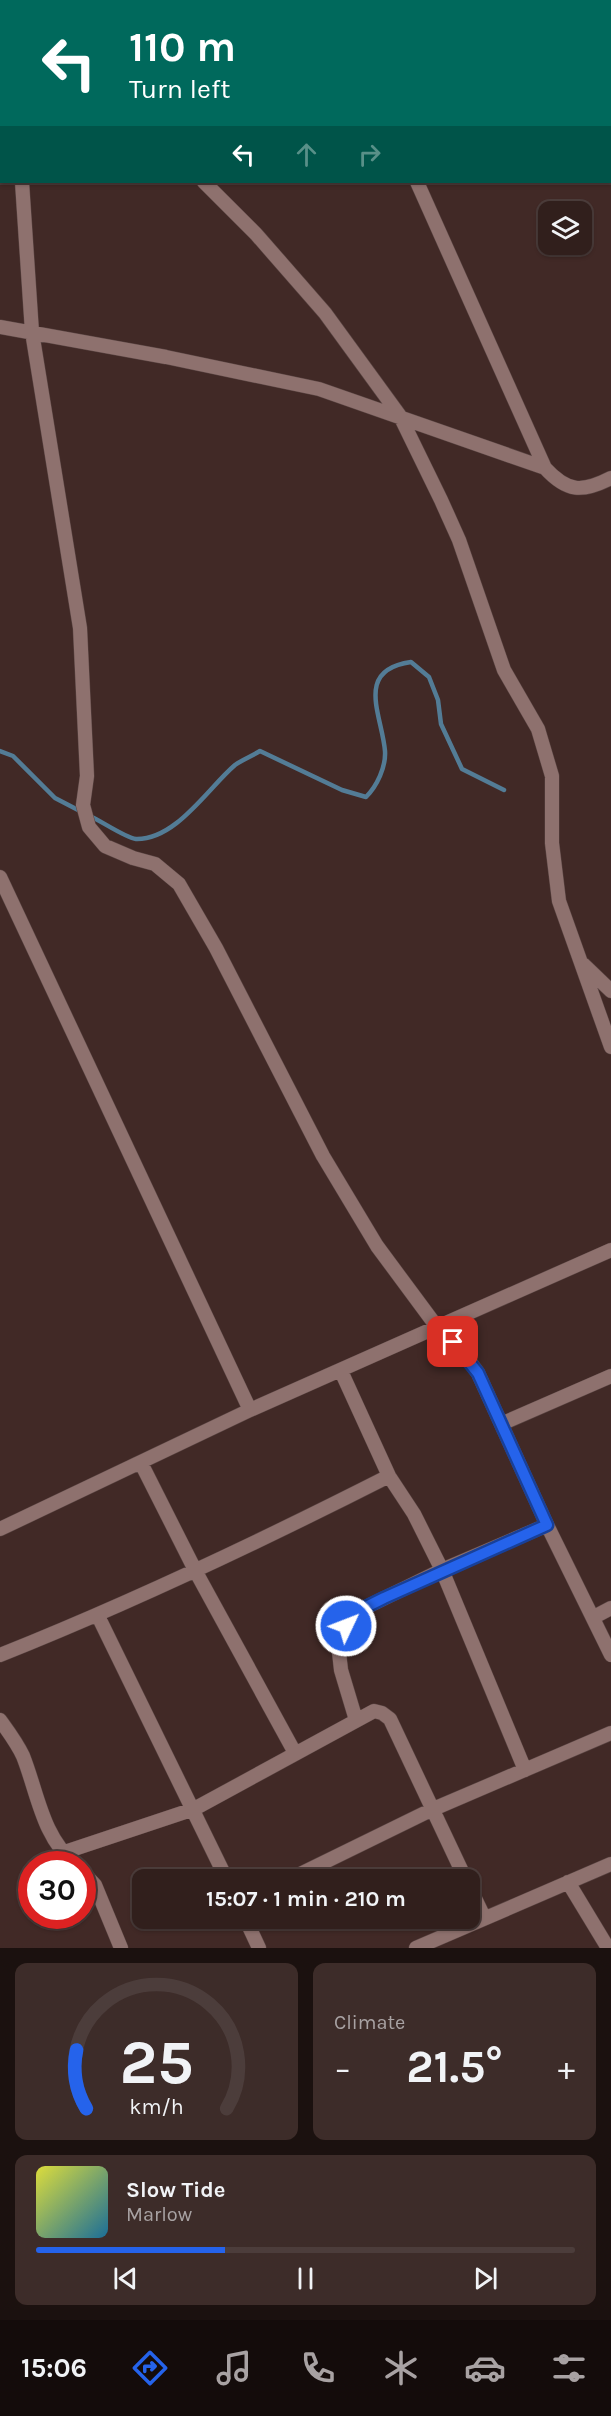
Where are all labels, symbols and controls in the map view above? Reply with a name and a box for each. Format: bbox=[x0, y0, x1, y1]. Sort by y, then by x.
text: 110 m bbox=[129, 22, 236, 72]
icon: left bbox=[30, 24, 108, 102]
text: Turn left bbox=[129, 73, 230, 105]
icon: left bbox=[227, 138, 260, 171]
icon: ahead bbox=[290, 138, 323, 171]
icon: right bbox=[353, 138, 386, 171]
map controls bbox=[538, 201, 592, 255]
button: layers bbox=[538, 201, 592, 255]
pin bbox=[427, 1316, 478, 1367]
icon: arrive bbox=[436, 1325, 469, 1358]
position arrow bbox=[314, 1594, 378, 1658]
speed limit sign: 30 bbox=[18, 1851, 96, 1929]
text: 15:07 · 1 min · 210 m bbox=[206, 1886, 406, 1912]
text: Climate bbox=[334, 2011, 405, 2034]
text: 25 bbox=[119, 2026, 194, 2099]
text: 21.5° bbox=[406, 2041, 503, 2093]
text: − bbox=[334, 2049, 351, 2087]
text: + bbox=[558, 2049, 575, 2087]
text: km/h bbox=[129, 2094, 184, 2119]
text: Slow Tide bbox=[126, 2177, 226, 2203]
text: Marlow bbox=[126, 2203, 192, 2226]
icon: previous bbox=[109, 2262, 142, 2295]
icon: pause bbox=[289, 2262, 322, 2295]
icon: next bbox=[469, 2262, 502, 2295]
icon: directions bbox=[129, 2347, 171, 2389]
icon: music bbox=[213, 2347, 255, 2389]
icon: phone bbox=[297, 2347, 339, 2389]
icon: climate bbox=[380, 2347, 422, 2389]
icon: car bbox=[464, 2347, 506, 2389]
icon: filters bbox=[548, 2347, 590, 2389]
text: 15:06 bbox=[21, 2352, 87, 2384]

